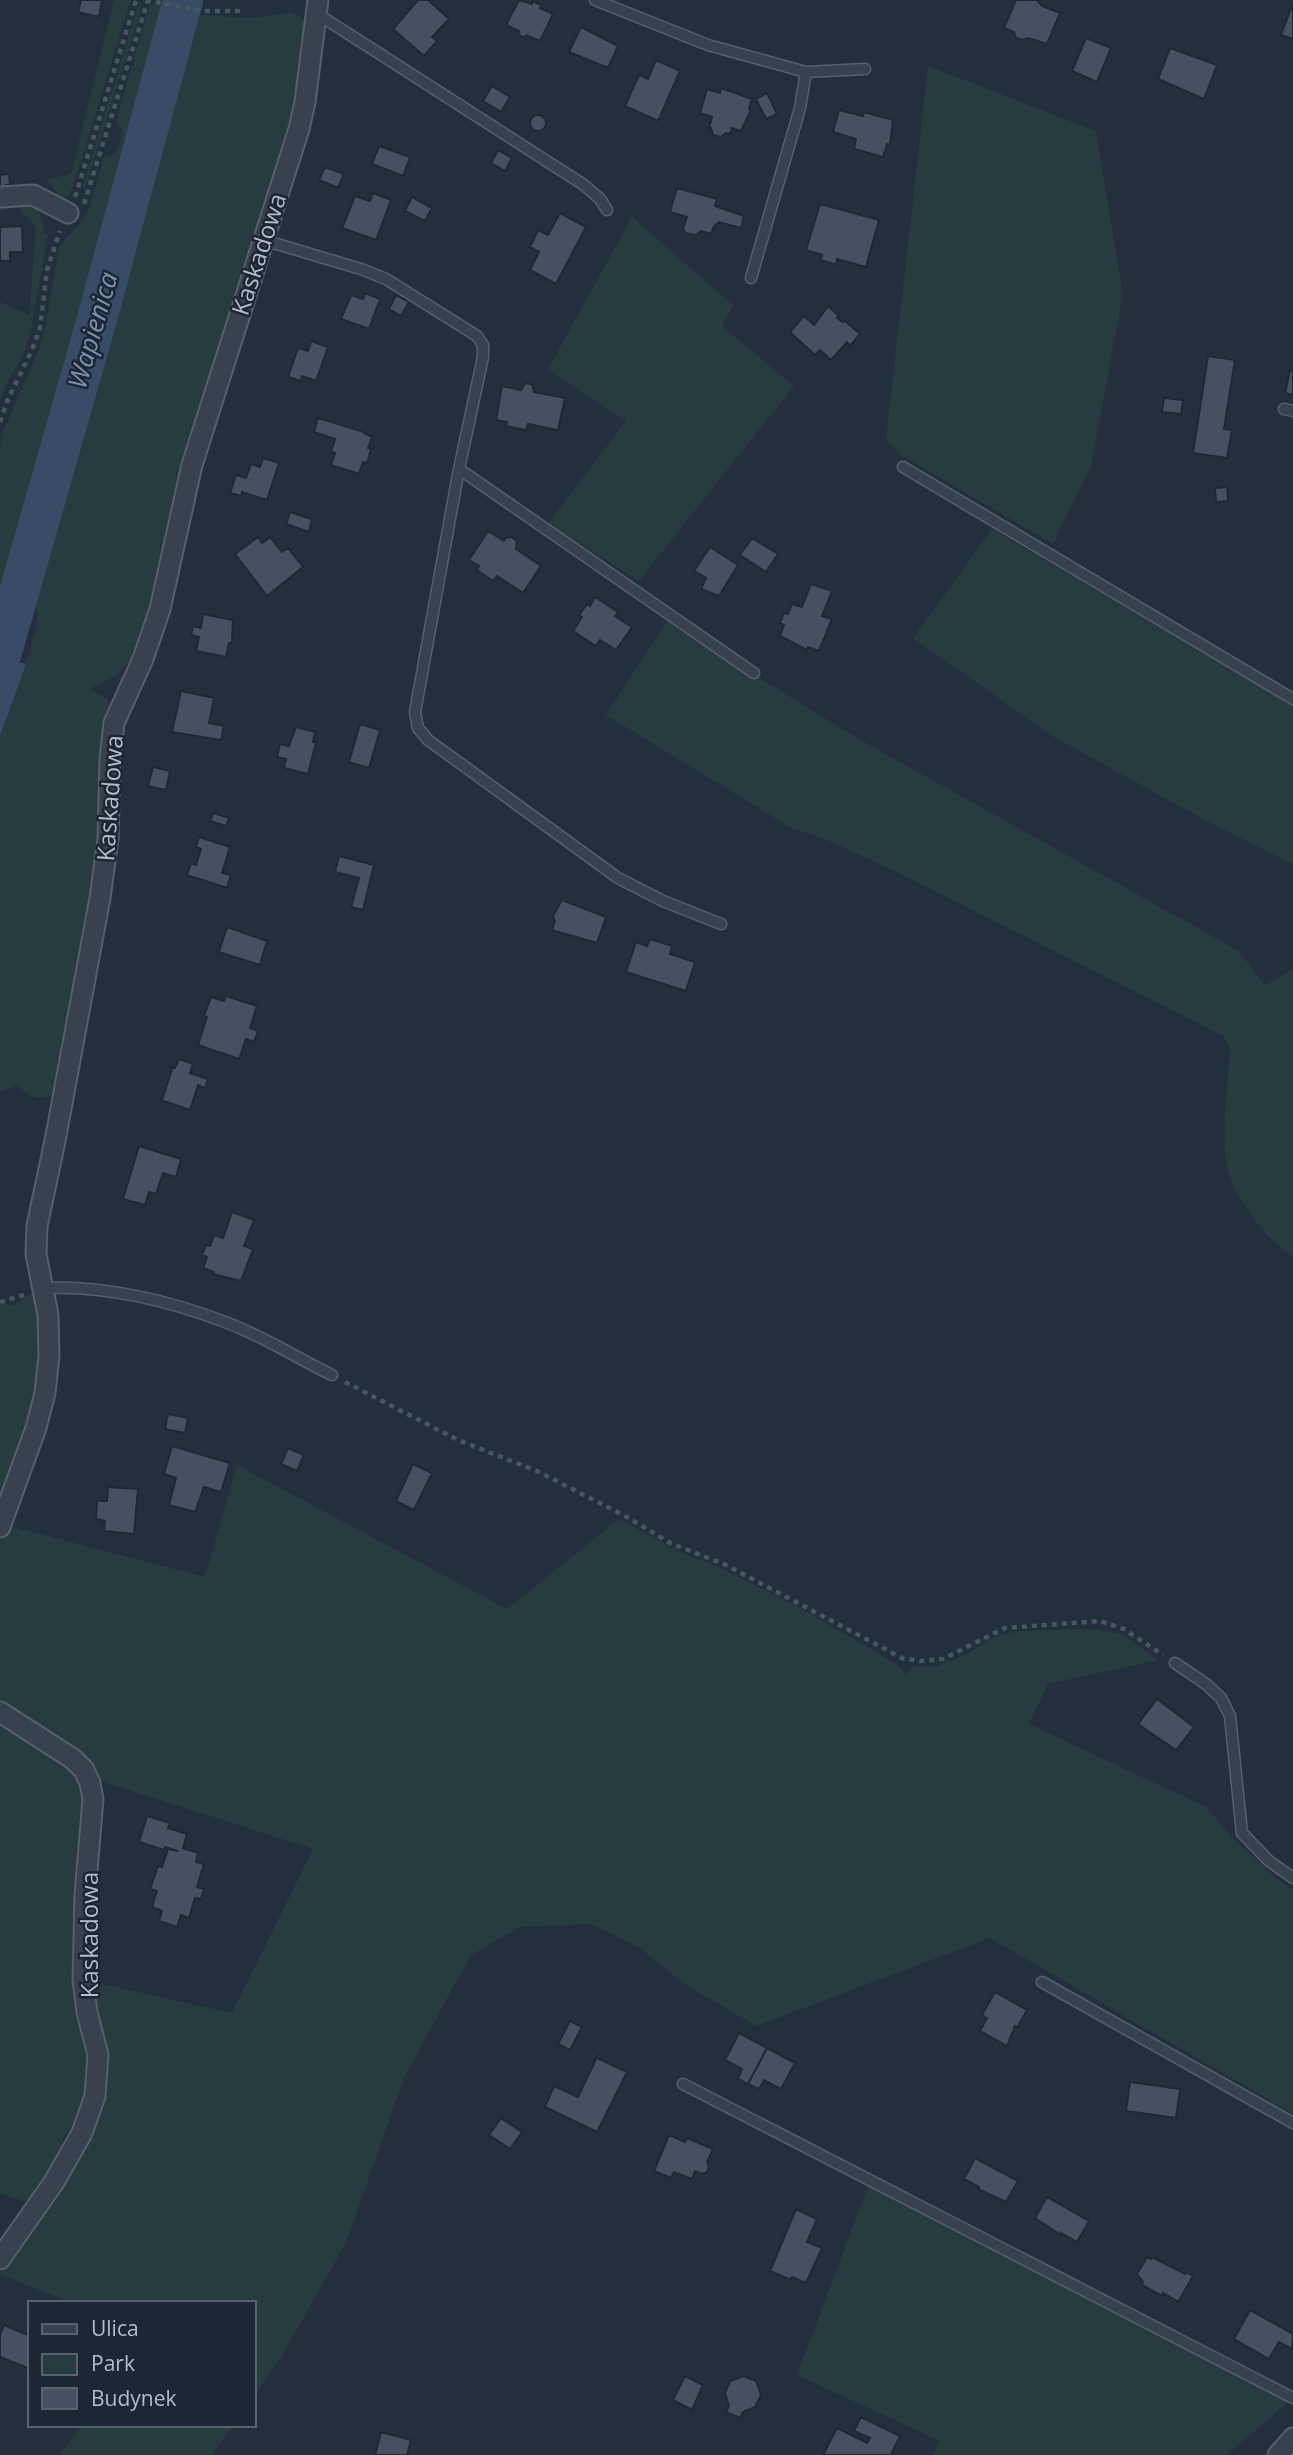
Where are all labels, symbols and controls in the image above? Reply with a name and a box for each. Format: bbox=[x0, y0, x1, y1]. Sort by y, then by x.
street label: Kaskadowa bbox=[223, 189, 293, 319]
water label: Wapienica bbox=[58, 267, 126, 392]
street label: Kaskadowa bbox=[88, 734, 130, 862]
street label: Kaskadowa bbox=[72, 1872, 105, 1998]
legend bbox=[28, 2301, 256, 2427]
text: Ulica bbox=[91, 2314, 139, 2342]
text: Park bbox=[91, 2349, 135, 2377]
text: Budynek bbox=[91, 2384, 177, 2412]

